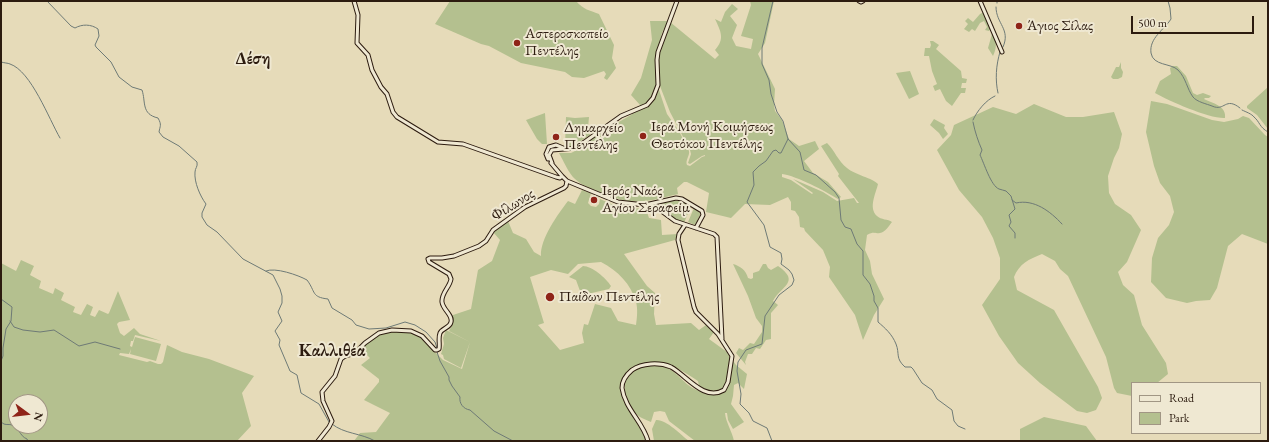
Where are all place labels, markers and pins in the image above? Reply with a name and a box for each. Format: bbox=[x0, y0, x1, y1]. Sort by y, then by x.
place label: Άγιος Σίλας bbox=[1027, 17, 1093, 35]
marker: Άγιος Σίλας bbox=[1014, 21, 1024, 31]
place label: Αστεροσκοπείο Πεντέλης bbox=[525, 25, 609, 60]
marker: Αστεροσκοπείο Πεντέλης bbox=[512, 38, 522, 48]
place label: Ιερά Μονή Κοιμήσεως Θεοτόκου Πεντέλης bbox=[651, 118, 773, 153]
place label: Δημαρχείο Πεντέλης bbox=[564, 119, 623, 154]
marker: Ιερά Μονή Κοιμήσεως Θεοτόκου Πεντέλης bbox=[638, 131, 648, 141]
marker: Δημαρχείο Πεντέλης bbox=[551, 132, 561, 142]
place label: Ιερός Ναός Αγίου Σεραφείμ bbox=[602, 182, 690, 217]
marker: Ιερός Ναός Αγίου Σεραφείμ bbox=[589, 195, 599, 205]
place label: Παίδων Πεντέλης bbox=[559, 288, 659, 306]
marker: Παίδων Πεντέλης bbox=[544, 291, 556, 303]

